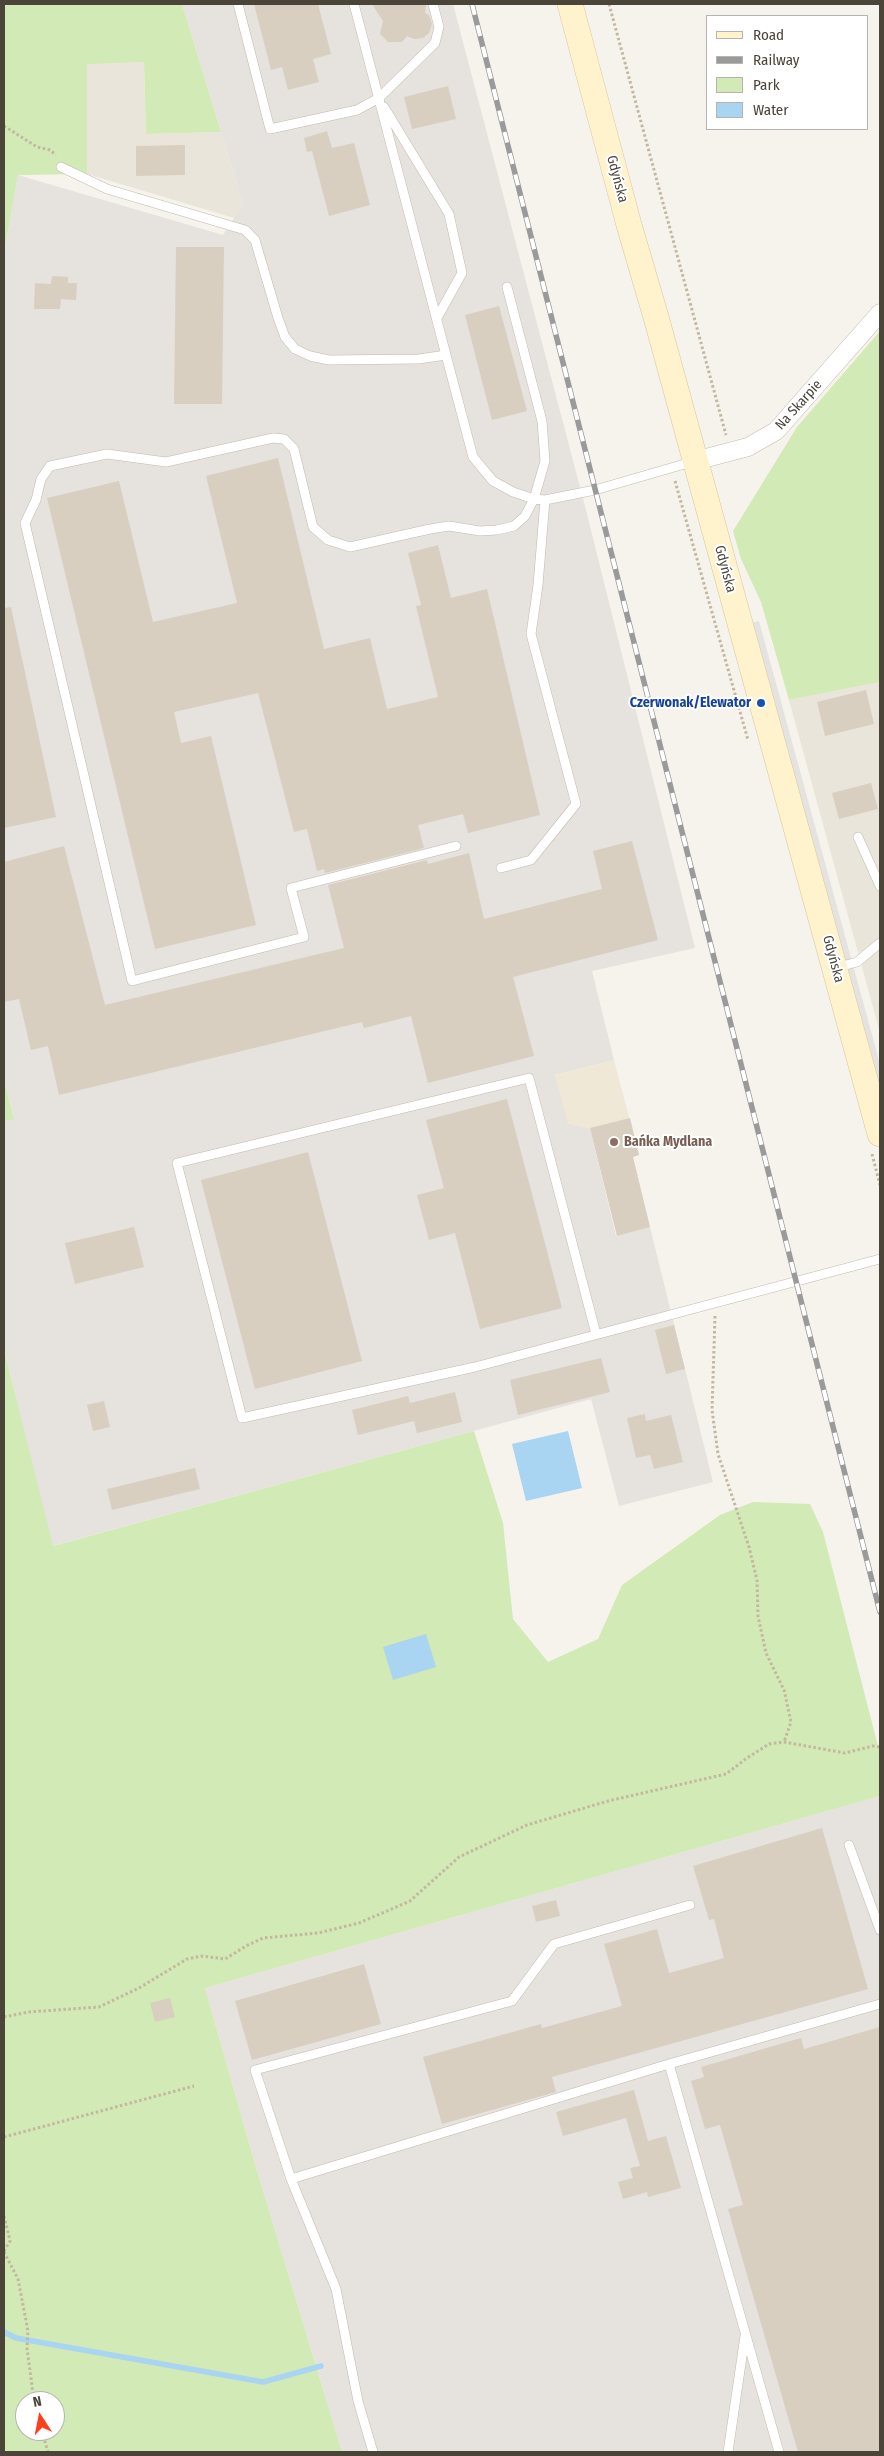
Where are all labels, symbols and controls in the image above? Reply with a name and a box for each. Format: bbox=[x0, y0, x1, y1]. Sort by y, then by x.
legend bbox=[706, 15, 869, 130]
text: Road bbox=[753, 26, 784, 44]
text: Railway bbox=[753, 51, 800, 69]
text: Park bbox=[753, 76, 780, 94]
text: Water bbox=[753, 101, 788, 119]
street label: Gdyńska bbox=[603, 153, 631, 205]
street label: Na Skarpie bbox=[772, 377, 826, 433]
street label: Gdyńska bbox=[711, 543, 739, 595]
place label: Czerwonak/Elewator bbox=[630, 695, 751, 711]
marker: Czerwonak/Elewator bbox=[755, 697, 767, 709]
street label: Gdyńska bbox=[819, 933, 847, 985]
place label: Bańka Mydlana bbox=[624, 1134, 712, 1150]
marker: Bańka Mydlana bbox=[608, 1136, 620, 1148]
north arrow bbox=[15, 2391, 65, 2441]
text: N bbox=[31, 2393, 43, 2411]

